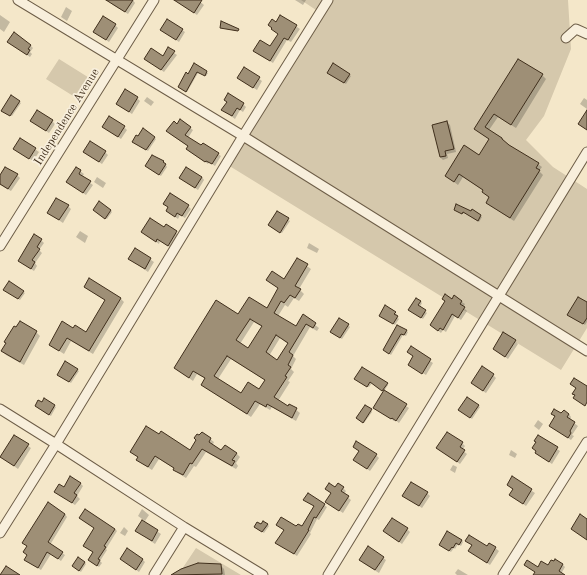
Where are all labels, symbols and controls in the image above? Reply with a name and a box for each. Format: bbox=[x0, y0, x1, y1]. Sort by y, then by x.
street label: Independence Avenue bbox=[31, 66, 103, 168]

